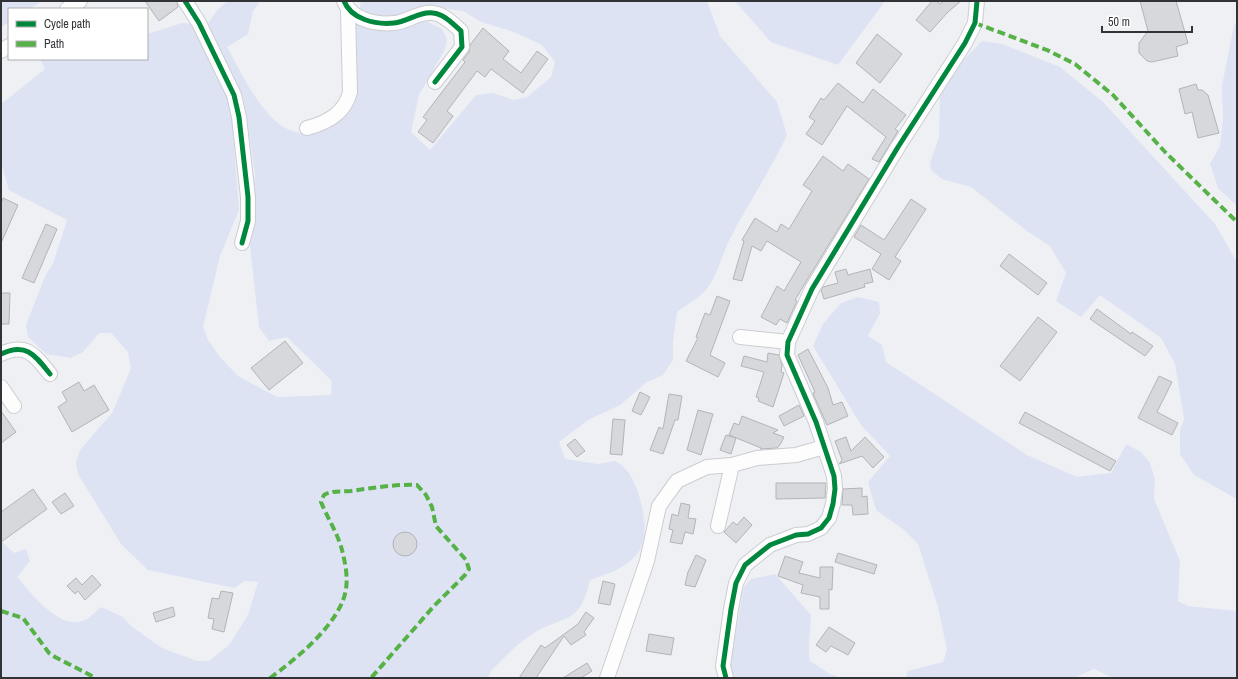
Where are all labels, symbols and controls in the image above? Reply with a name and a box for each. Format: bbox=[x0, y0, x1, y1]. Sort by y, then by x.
legend bbox=[8, 8, 148, 60]
scale bar bbox=[1102, 8, 1192, 34]
text: 50 m bbox=[1108, 14, 1130, 30]
text: Cycle path bbox=[44, 16, 91, 32]
text: Path bbox=[44, 36, 64, 52]

